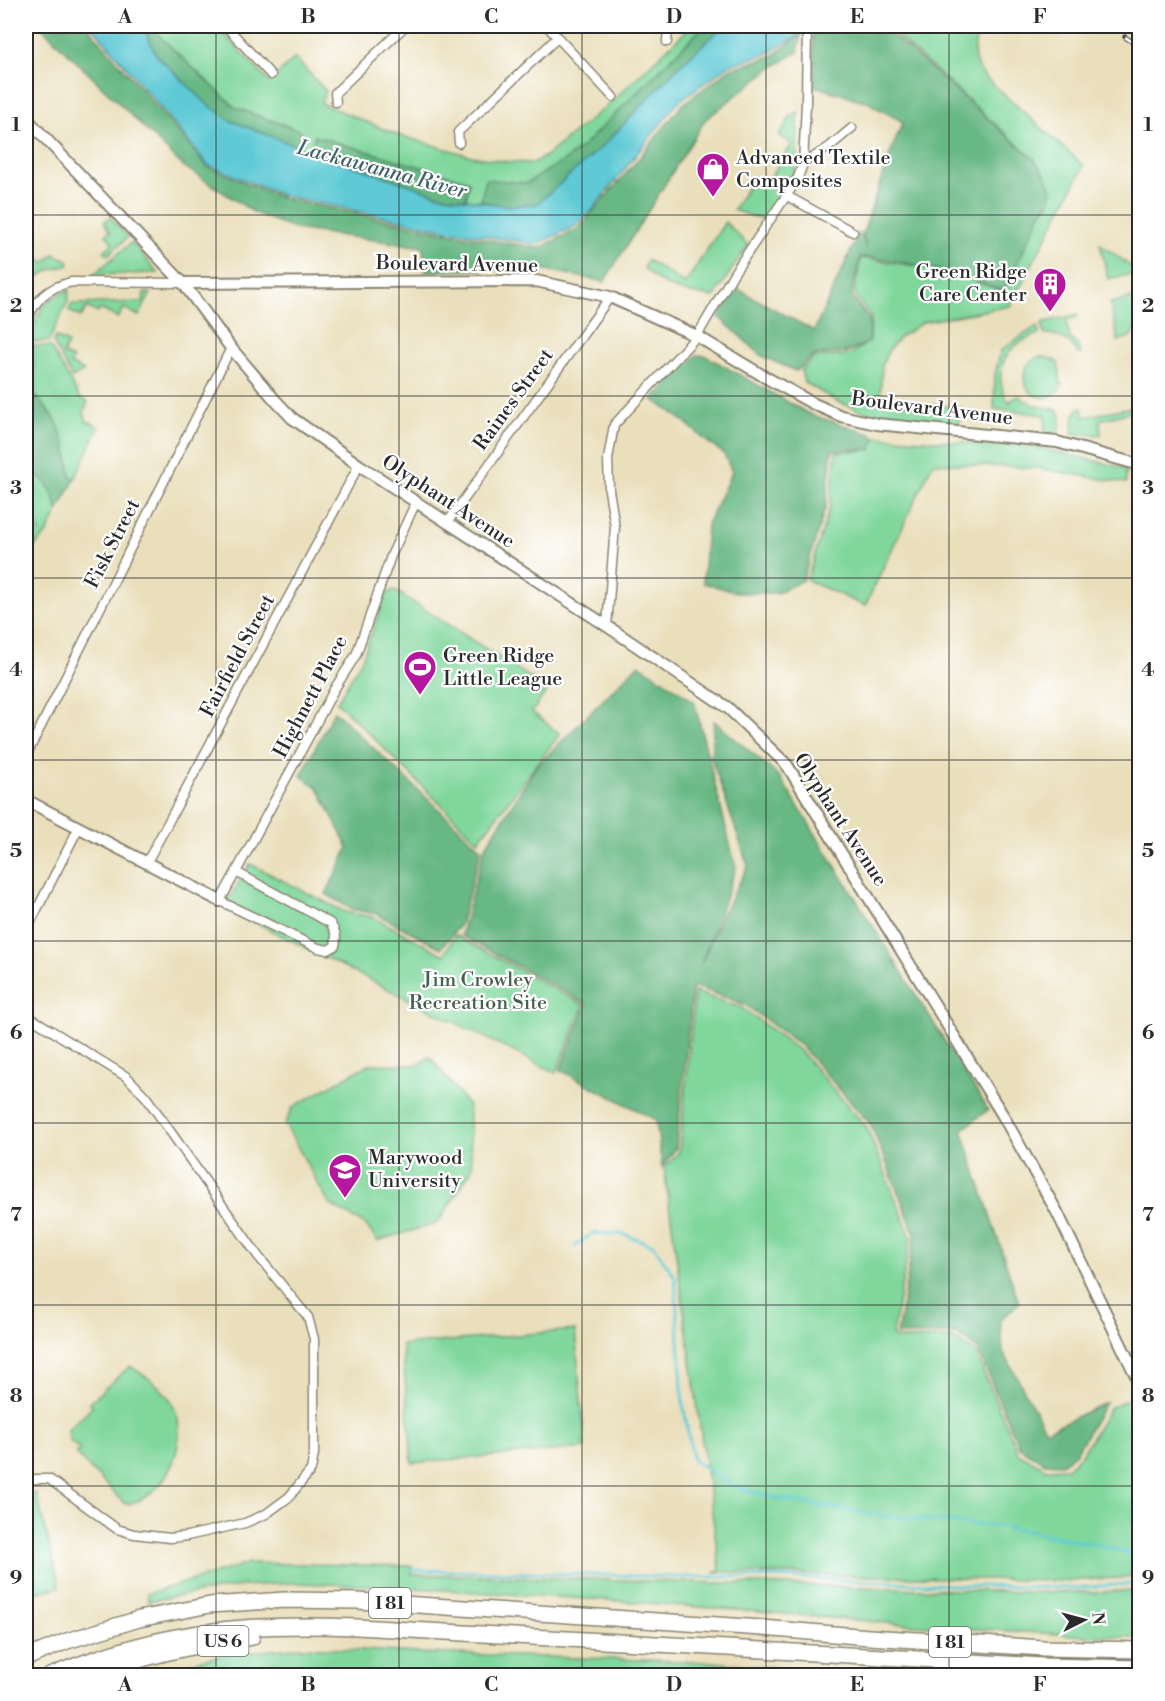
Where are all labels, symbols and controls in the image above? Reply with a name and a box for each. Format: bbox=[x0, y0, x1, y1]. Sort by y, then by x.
text: A bbox=[117, 5, 133, 30]
text: B bbox=[300, 5, 316, 30]
text: C bbox=[484, 5, 498, 30]
text: D bbox=[666, 5, 682, 30]
text: E bbox=[850, 5, 864, 30]
text: F bbox=[1033, 5, 1047, 30]
text: 1 bbox=[11, 113, 21, 138]
text: 1 bbox=[1143, 113, 1153, 138]
water label: Lackawanna River bbox=[294, 135, 470, 205]
place label: Advanced Textile Composites bbox=[735, 146, 891, 194]
shop icon: Advanced Textile Composites bbox=[695, 151, 731, 198]
street label: Boulevard Avenue bbox=[375, 251, 538, 279]
place label: Green Ridge Care Center bbox=[916, 260, 1027, 308]
building icon: Green Ridge Care Center bbox=[1032, 266, 1068, 313]
text: 2 bbox=[10, 294, 22, 319]
text: 2 bbox=[1142, 294, 1154, 319]
street label: Raines Street bbox=[469, 344, 559, 456]
street label: Boulevard Avenue bbox=[849, 387, 1014, 431]
street label: Olyphant Avenue bbox=[377, 450, 519, 554]
text: 3 bbox=[10, 476, 22, 501]
text: 3 bbox=[1142, 476, 1154, 501]
street label: Fisk Street bbox=[80, 495, 146, 593]
street label: Fairfield Street bbox=[195, 590, 281, 722]
street label: Highnett Place bbox=[268, 631, 354, 763]
place label: Green Ridge Little League bbox=[443, 644, 562, 692]
sports icon: Green Ridge Little League bbox=[402, 649, 438, 696]
text: 4 bbox=[9, 658, 23, 683]
text: 4 bbox=[1141, 658, 1155, 683]
street label: Olyphant Avenue bbox=[788, 749, 892, 891]
text: 5 bbox=[10, 839, 22, 864]
text: 5 bbox=[1142, 839, 1154, 864]
park label: Jim Crowley Recreation Site bbox=[409, 968, 547, 1016]
text: 6 bbox=[10, 1021, 23, 1046]
text: 6 bbox=[1142, 1021, 1155, 1046]
place label: Marywood University bbox=[368, 1146, 463, 1194]
school or university icon: Marywood University bbox=[327, 1152, 363, 1199]
text: 7 bbox=[10, 1203, 22, 1228]
text: 7 bbox=[1142, 1203, 1154, 1228]
text: 8 bbox=[10, 1384, 23, 1409]
text: 8 bbox=[1142, 1384, 1155, 1409]
text: 9 bbox=[10, 1566, 22, 1591]
text: 9 bbox=[1142, 1566, 1154, 1591]
road number: I 81 bbox=[369, 1588, 411, 1618]
north arrow bbox=[1054, 1590, 1114, 1650]
text: N bbox=[1087, 1611, 1109, 1626]
road number: US 6 bbox=[198, 1626, 248, 1656]
road number: I 81 bbox=[929, 1627, 971, 1657]
text: A bbox=[117, 1673, 133, 1698]
text: B bbox=[300, 1673, 316, 1698]
text: C bbox=[484, 1673, 498, 1698]
text: D bbox=[666, 1673, 682, 1698]
text: E bbox=[850, 1673, 864, 1698]
text: F bbox=[1033, 1673, 1047, 1698]

